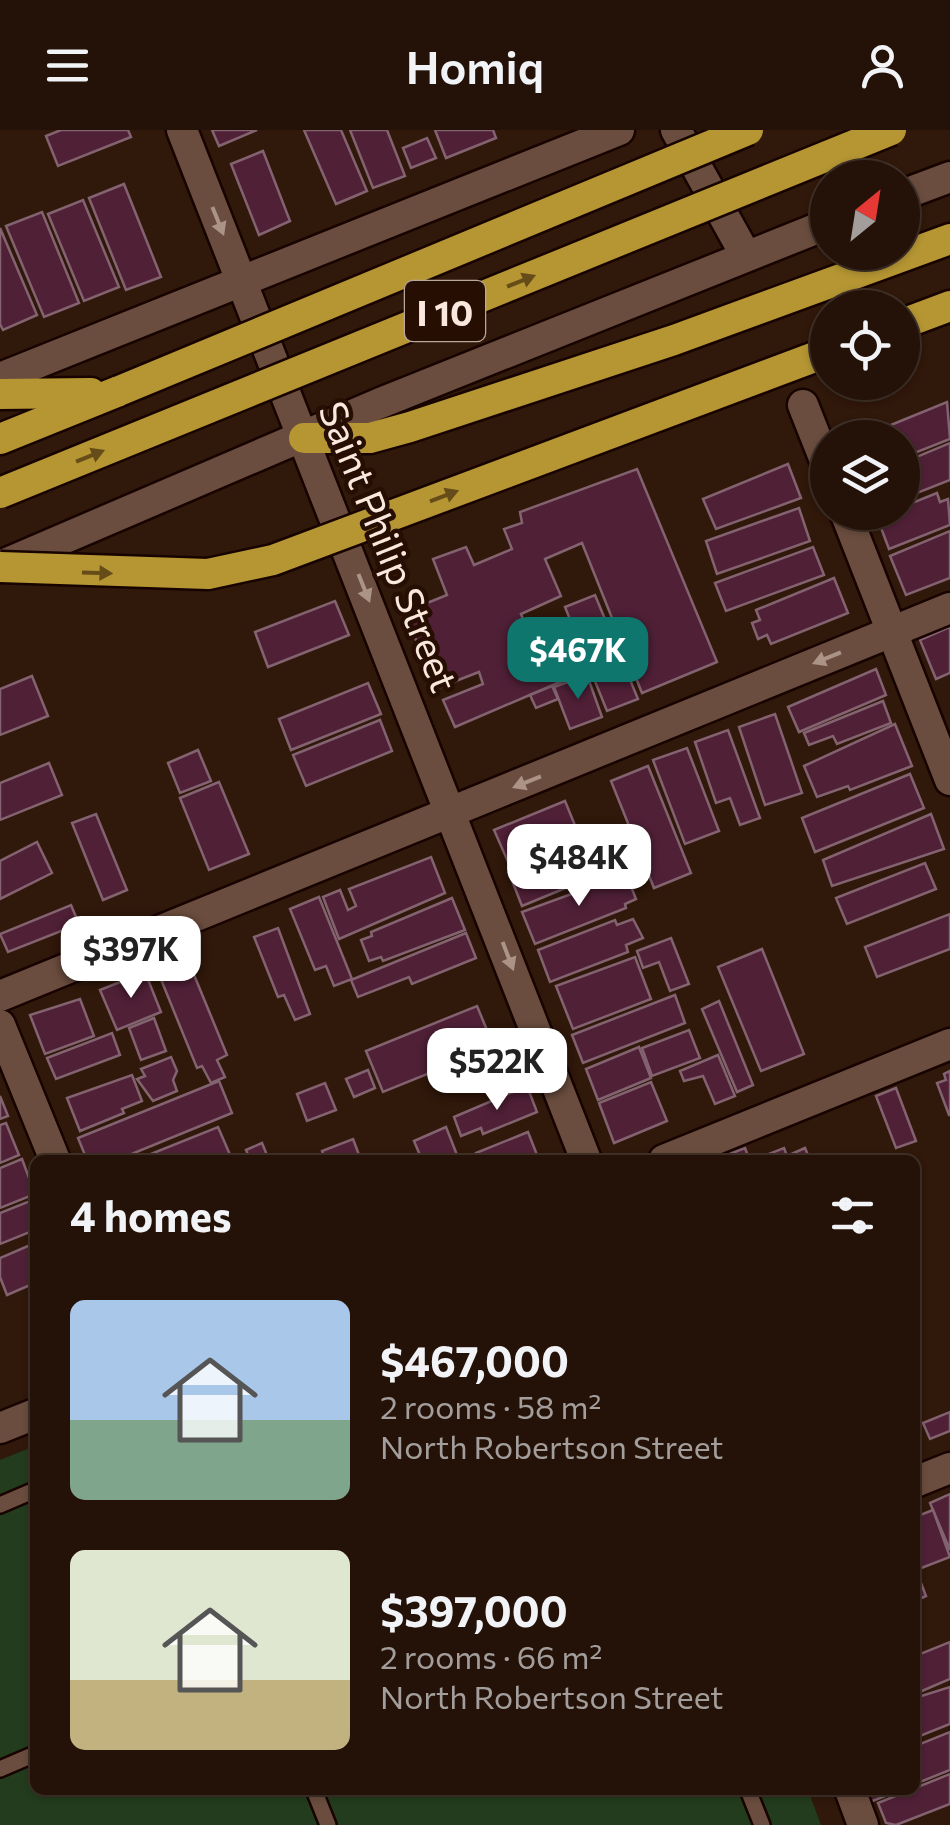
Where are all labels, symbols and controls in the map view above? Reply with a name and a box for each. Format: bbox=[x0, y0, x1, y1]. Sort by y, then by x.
icon: menu bbox=[40, 38, 95, 93]
text: Homiq bbox=[406, 38, 544, 93]
icon: person bbox=[855, 38, 910, 93]
north arrow bbox=[810, 160, 920, 270]
map controls bbox=[810, 160, 920, 530]
one-way arrow bbox=[210, 206, 226, 236]
one-way arrow bbox=[506, 272, 536, 288]
road number: I 10 bbox=[405, 281, 485, 341]
button: locate bbox=[810, 290, 920, 400]
street label: Saint Philip Street bbox=[310, 394, 470, 698]
button: layers bbox=[810, 420, 920, 530]
one-way arrow bbox=[76, 448, 105, 464]
one-way arrow bbox=[430, 488, 460, 503]
one-way arrow bbox=[82, 565, 114, 581]
one-way arrow bbox=[356, 573, 372, 603]
pin: $467K bbox=[508, 617, 648, 702]
text: $467K bbox=[529, 629, 627, 669]
one-way arrow bbox=[812, 651, 842, 667]
one-way arrow bbox=[512, 774, 542, 790]
pin: $484K bbox=[509, 824, 649, 909]
text: $484K bbox=[529, 836, 629, 876]
pin: $397K bbox=[61, 916, 201, 1001]
text: $397K bbox=[83, 928, 179, 968]
one-way arrow bbox=[500, 941, 516, 971]
pin: $522K bbox=[427, 1028, 567, 1113]
text: $522K bbox=[449, 1040, 545, 1080]
icon: filters bbox=[825, 1188, 880, 1243]
text: 4 homes bbox=[70, 1189, 232, 1241]
text: $467,000 bbox=[380, 1334, 569, 1386]
icon: home bbox=[150, 1340, 270, 1460]
text: 2 rooms · 58 m² bbox=[380, 1386, 601, 1426]
text: North Robertson Street bbox=[380, 1426, 723, 1466]
text: $397,000 bbox=[380, 1584, 568, 1636]
icon: home bbox=[150, 1590, 270, 1710]
text: 2 rooms · 66 m² bbox=[380, 1636, 602, 1676]
text: North Robertson Street bbox=[380, 1676, 723, 1716]

